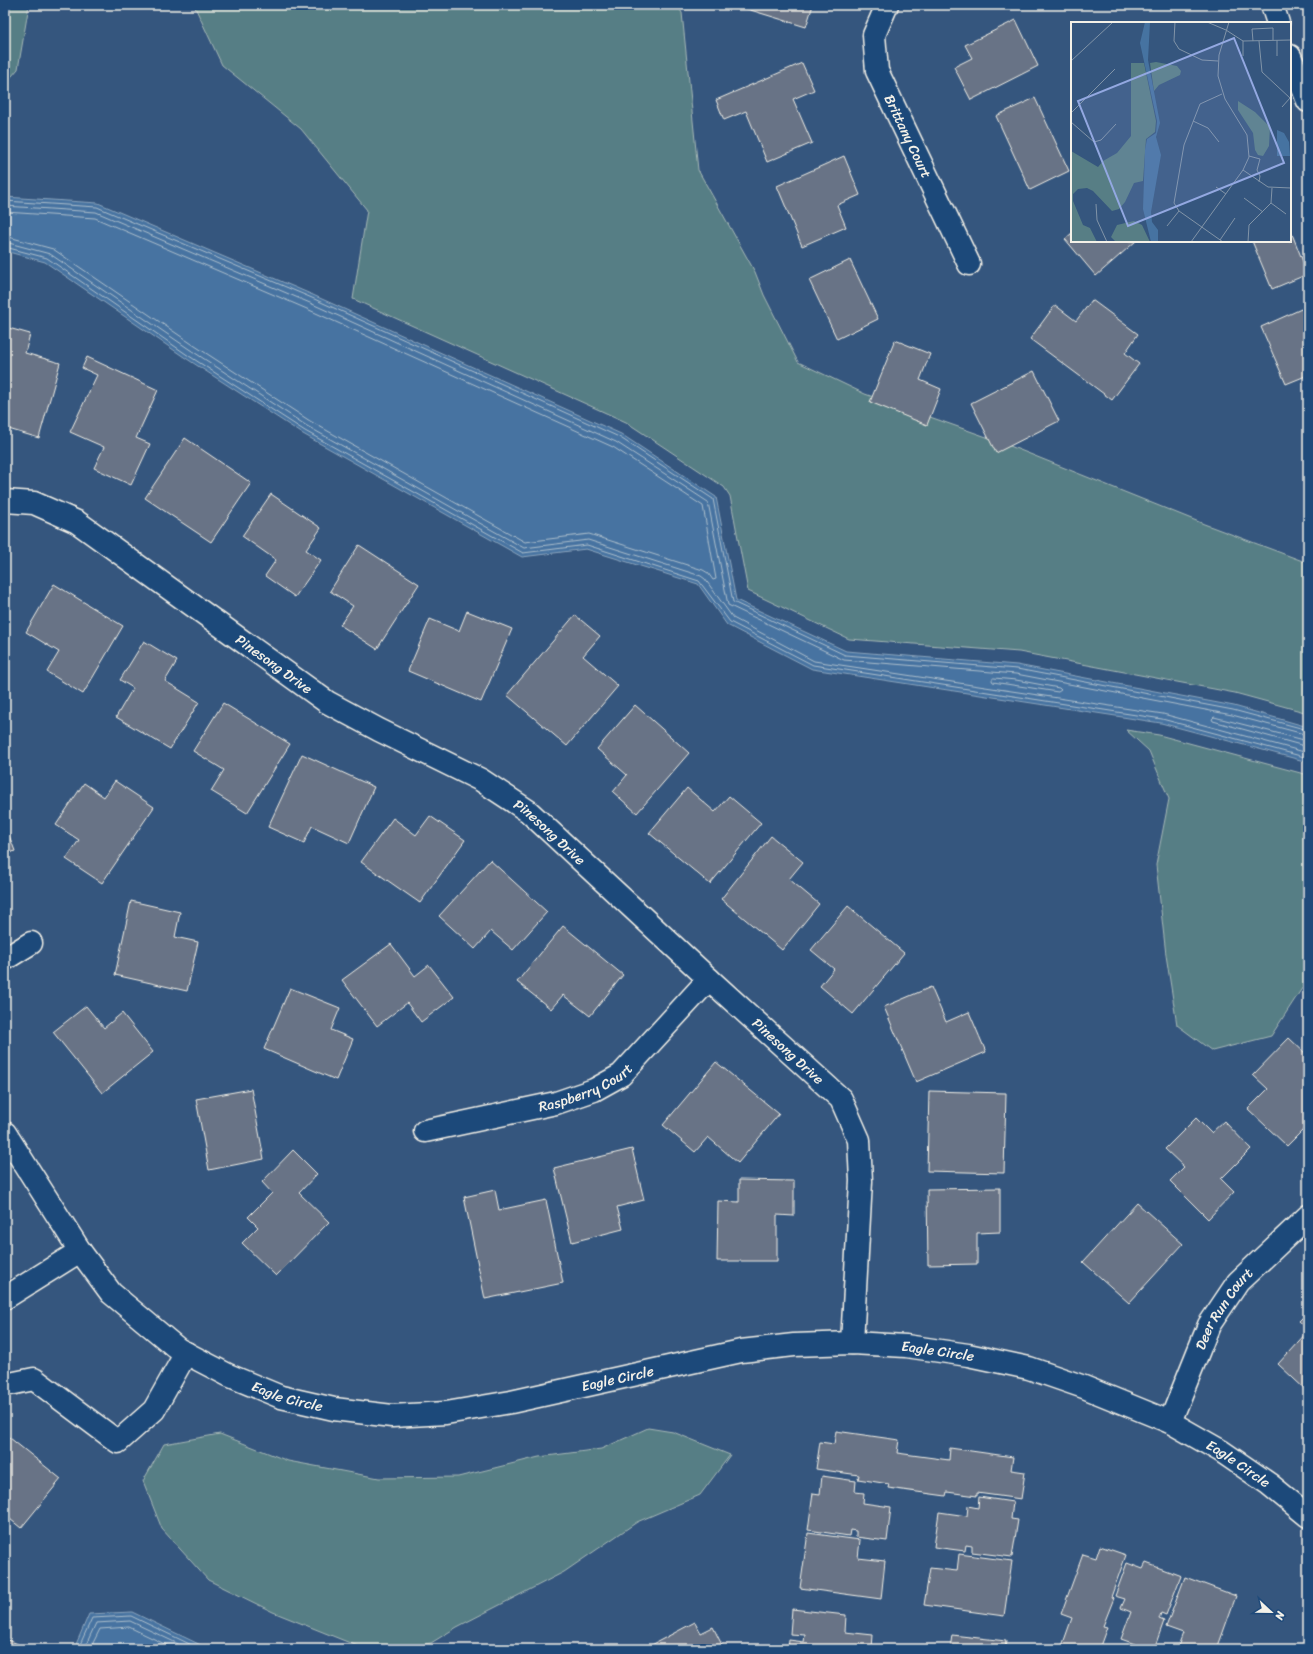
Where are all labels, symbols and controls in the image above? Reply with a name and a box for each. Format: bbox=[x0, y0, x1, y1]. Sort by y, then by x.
inset map bbox=[1071, 22, 1291, 242]
street label: Brittany Court bbox=[877, 90, 938, 183]
street label: Pinesong Drive bbox=[230, 628, 318, 701]
street label: Pinesong Drive bbox=[508, 793, 591, 872]
street label: Pinesong Drive bbox=[746, 1012, 830, 1091]
street label: Raspberry Court bbox=[536, 1058, 639, 1119]
street label: Deer Run Court bbox=[1188, 1262, 1259, 1354]
street label: Eagle Circle bbox=[901, 1334, 976, 1369]
street label: Eagle Circle bbox=[579, 1359, 656, 1399]
street label: Eagle Circle bbox=[248, 1374, 325, 1419]
street label: Eagle Circle bbox=[1201, 1433, 1276, 1495]
north arrow bbox=[1251, 1592, 1291, 1632]
text: N bbox=[1269, 1608, 1290, 1623]

